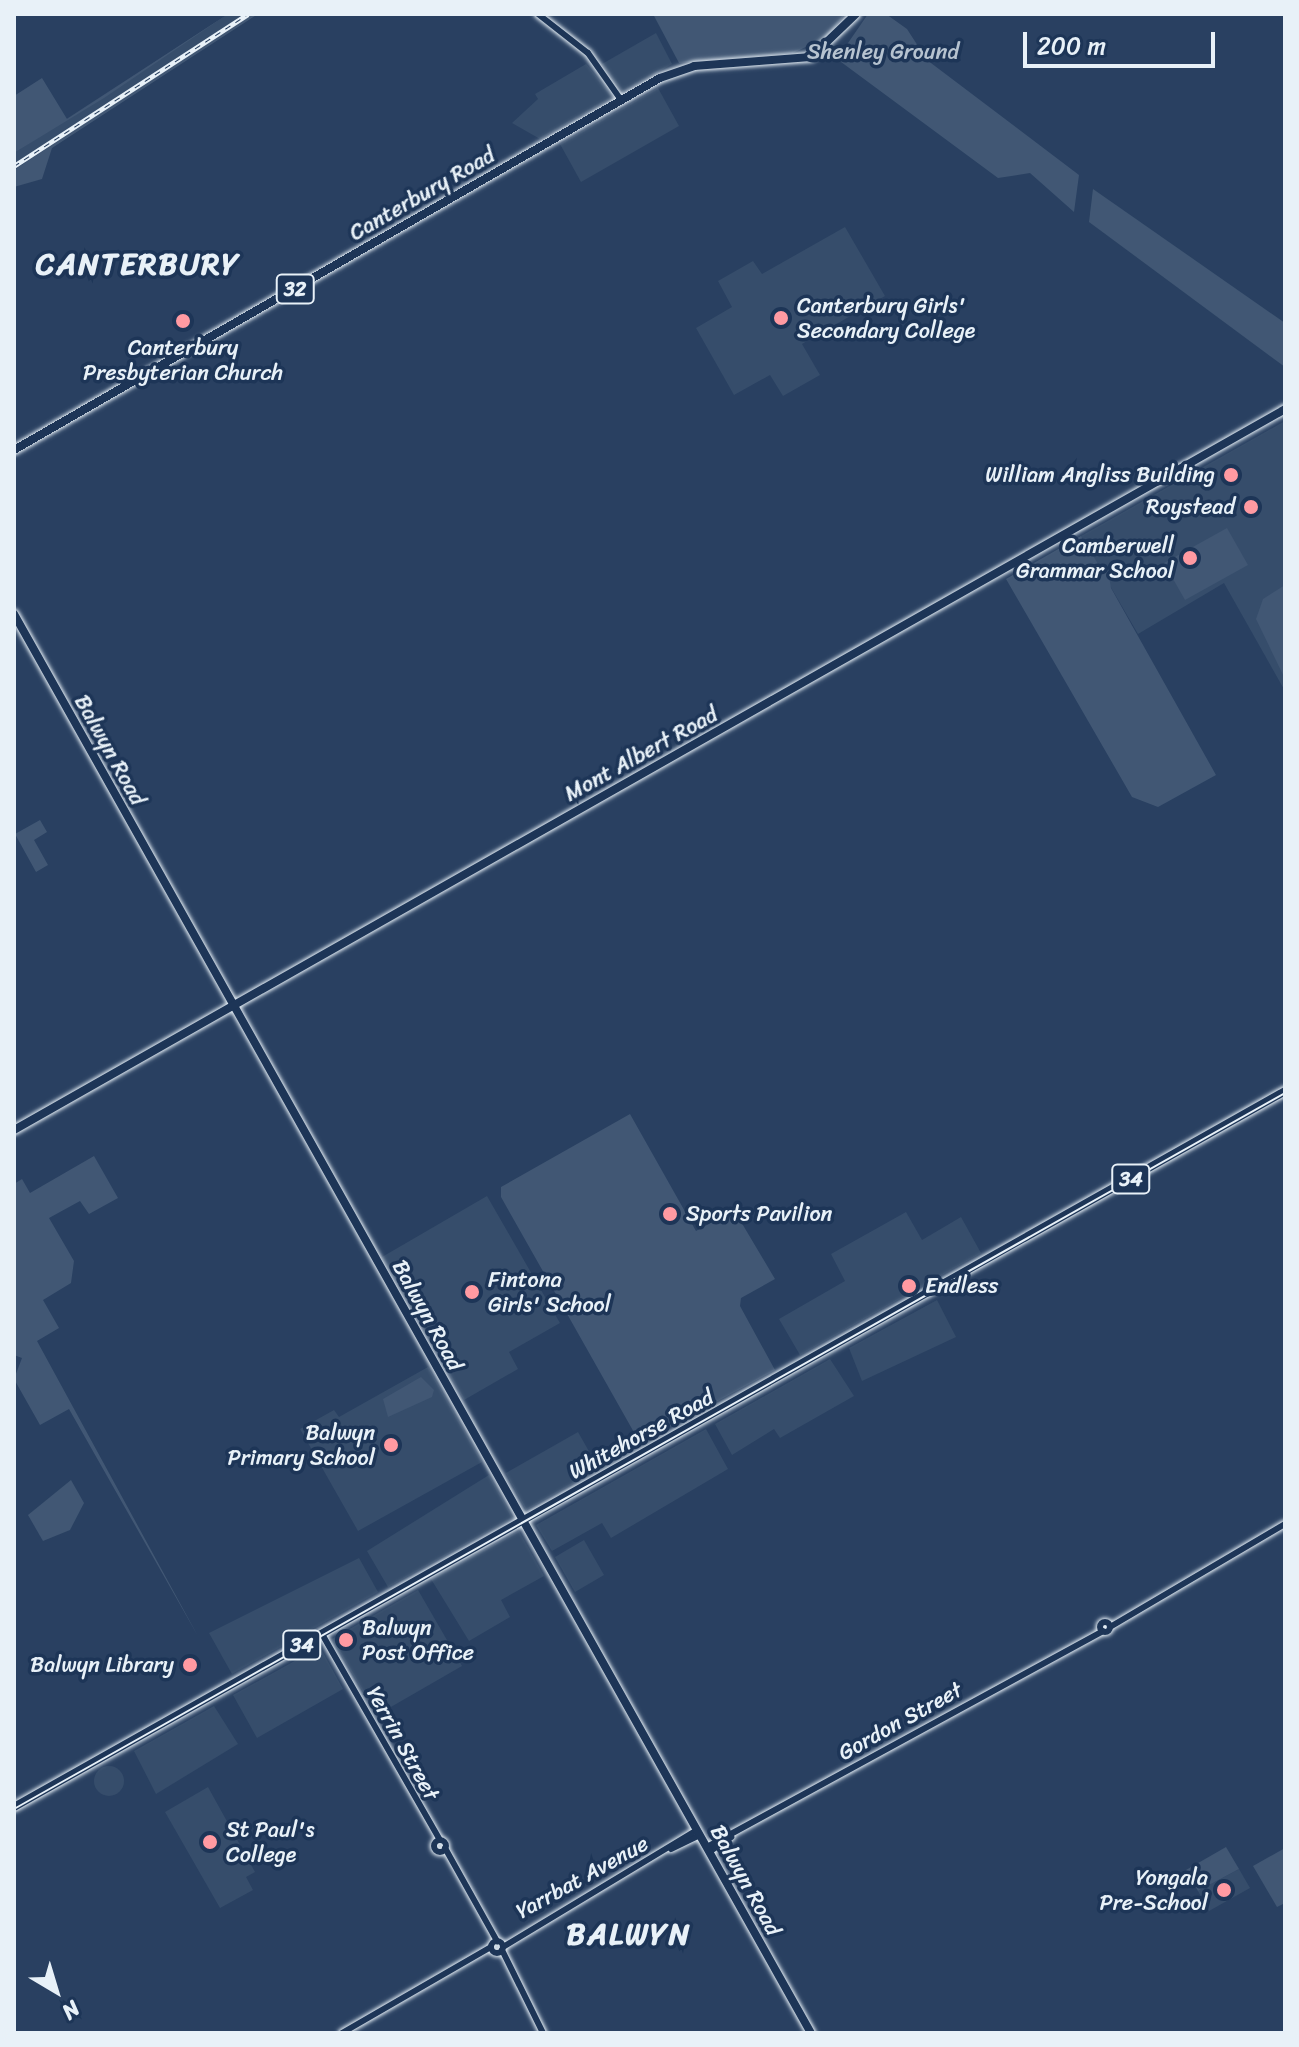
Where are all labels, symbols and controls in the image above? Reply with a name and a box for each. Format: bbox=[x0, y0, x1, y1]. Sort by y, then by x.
scale bar bbox=[1027, 16, 1219, 66]
text: 200 m bbox=[1037, 25, 1106, 67]
park label: Shenley Ground bbox=[807, 39, 959, 65]
street label: Canterbury Road bbox=[345, 142, 499, 246]
district label: CANTERBURY bbox=[37, 246, 239, 282]
road number: 32 bbox=[275, 273, 315, 305]
place label: Canterbury Girls' Secondary College bbox=[797, 292, 975, 344]
marker: Canterbury Girls' Secondary College bbox=[772, 309, 790, 327]
marker: Canterbury Presbyterian Church bbox=[174, 312, 192, 330]
place label: Canterbury Presbyterian Church bbox=[83, 334, 283, 386]
place label: William Angliss Building bbox=[985, 462, 1215, 488]
marker: William Angliss Building bbox=[1222, 466, 1240, 484]
place label: Roystead bbox=[1146, 494, 1235, 520]
marker: Roystead bbox=[1242, 498, 1260, 516]
place label: Camberwell Grammar School bbox=[1016, 532, 1174, 584]
marker: Camberwell Grammar School bbox=[1181, 549, 1199, 567]
street label: Balwyn Road bbox=[69, 690, 151, 810]
street label: Mont Albert Road bbox=[560, 701, 722, 807]
road number: 34 bbox=[1111, 1163, 1151, 1195]
place label: Sports Pavilion bbox=[686, 1201, 832, 1227]
marker: Sports Pavilion bbox=[661, 1205, 679, 1223]
street label: Balwyn Road bbox=[387, 1255, 469, 1375]
place label: Fintona Girls' School bbox=[488, 1266, 611, 1318]
place label: Endless bbox=[925, 1273, 998, 1299]
marker: Endless bbox=[900, 1277, 918, 1295]
marker: Fintona Girls' School bbox=[463, 1283, 481, 1301]
street label: Whitehorse Road bbox=[564, 1383, 718, 1485]
place label: Balwyn Primary School bbox=[228, 1419, 375, 1470]
marker: Balwyn Primary School bbox=[382, 1436, 400, 1454]
place label: Balwyn Post Office bbox=[362, 1614, 474, 1666]
road number: 34 bbox=[282, 1629, 322, 1661]
marker: Balwyn Post Office bbox=[337, 1631, 355, 1649]
place label: Balwyn Library bbox=[30, 1652, 174, 1678]
marker: Balwyn Library bbox=[181, 1656, 199, 1674]
street label: Gordon Street bbox=[833, 1676, 967, 1766]
street label: Yerrin Street bbox=[361, 1681, 445, 1805]
place label: St Paul's College bbox=[226, 1816, 316, 1868]
street label: Balwyn Road bbox=[705, 1820, 787, 1940]
street label: Yarrbat Avenue bbox=[511, 1830, 653, 1924]
marker: St Paul's College bbox=[201, 1833, 219, 1851]
place label: Yongala Pre-School bbox=[1099, 1864, 1208, 1916]
marker: Yongala Pre-School bbox=[1215, 1881, 1233, 1899]
district label: BALWYN bbox=[566, 1916, 692, 1952]
north arrow bbox=[16, 1951, 96, 2031]
text: N bbox=[53, 1990, 89, 2030]

